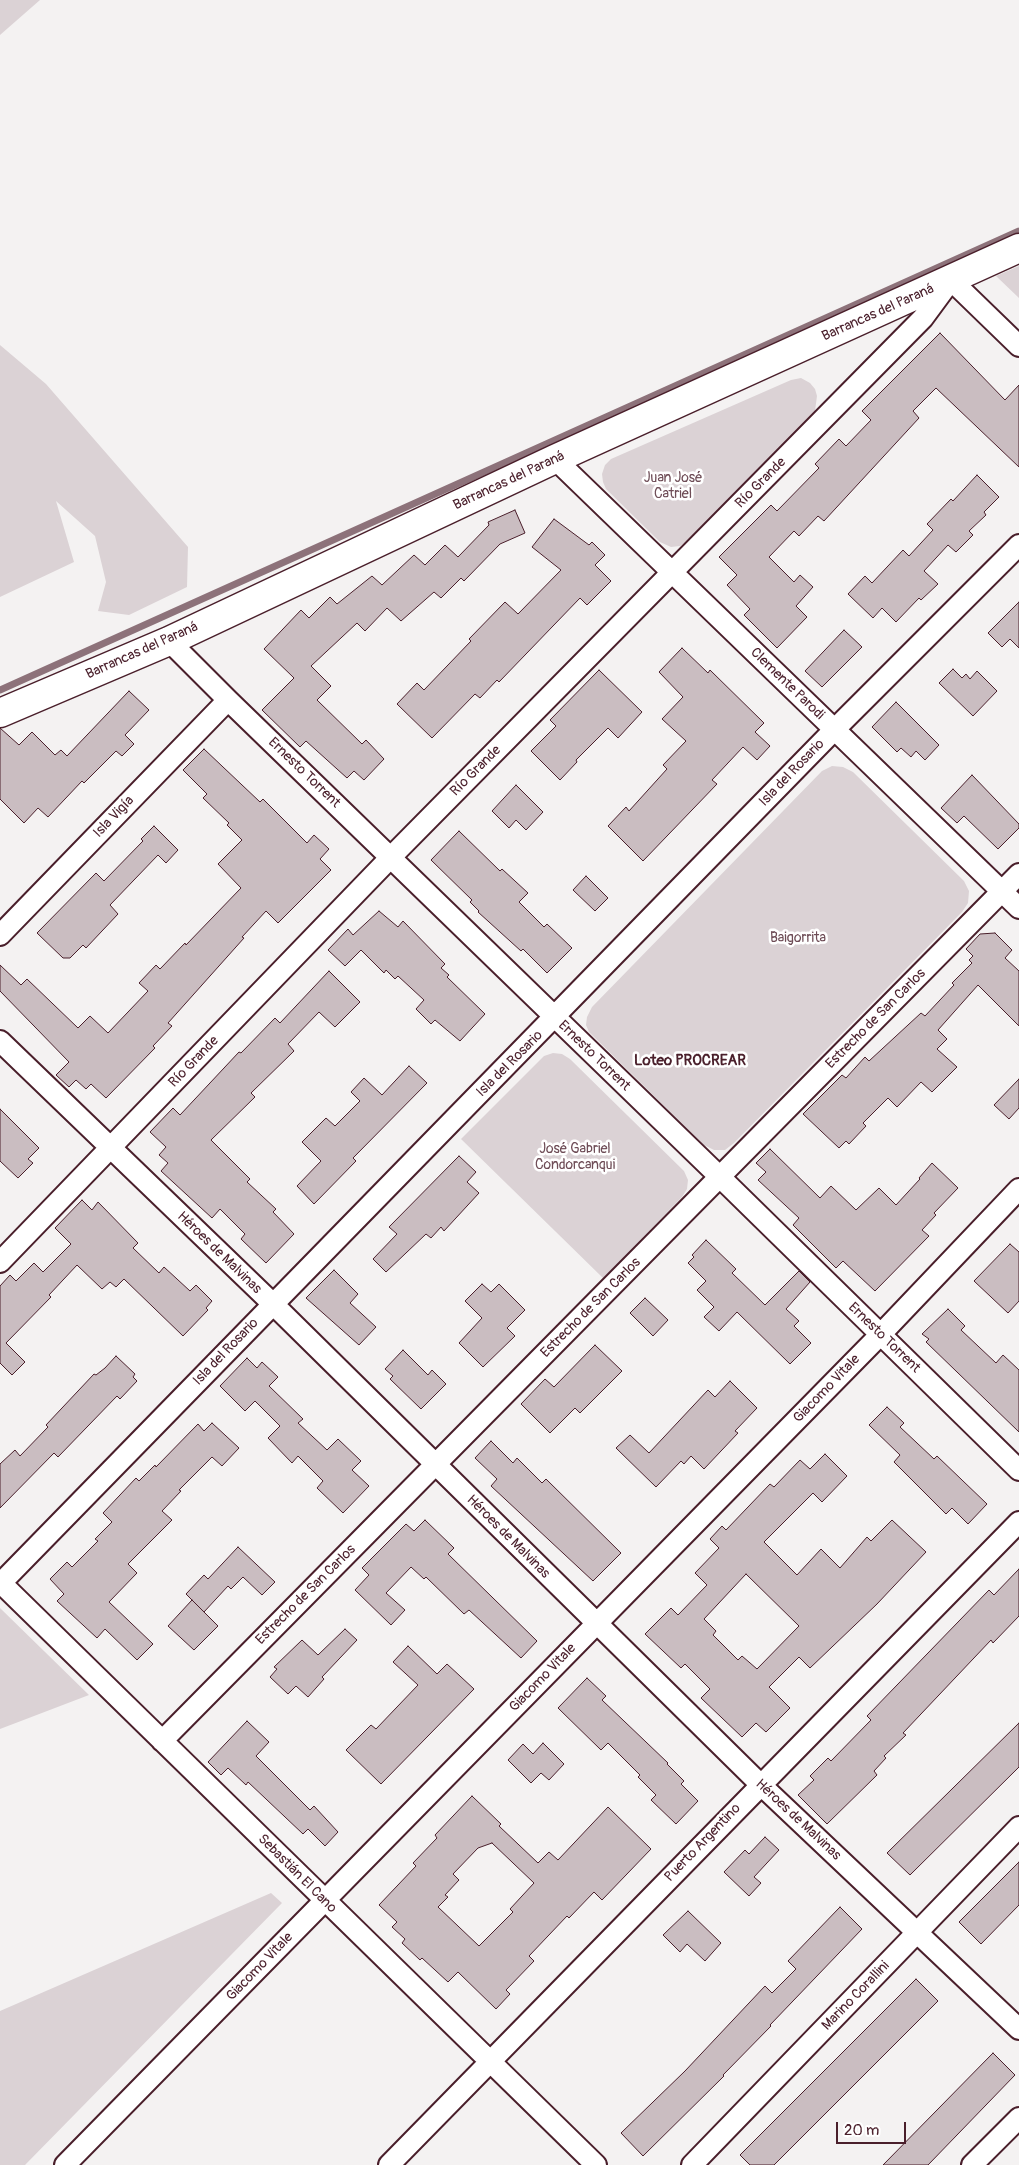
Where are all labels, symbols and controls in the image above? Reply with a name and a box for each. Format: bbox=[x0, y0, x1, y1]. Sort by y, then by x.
street label: Barrancas del Paraná bbox=[819, 281, 937, 345]
street label: Barrancas del Paraná bbox=[451, 448, 567, 514]
street label: Río Grande bbox=[732, 454, 790, 512]
park label: Juan José Catriel bbox=[644, 470, 702, 502]
street label: Barrancas del Paraná bbox=[83, 619, 201, 683]
street label: Clemente Parodi bbox=[746, 644, 828, 724]
street label: Ernesto Torrent bbox=[264, 734, 344, 812]
street label: Isla del Rosario bbox=[756, 736, 828, 810]
street label: Río Grande bbox=[447, 742, 505, 800]
street label: Isla Vigía bbox=[90, 793, 138, 841]
park label: Baigorrita bbox=[770, 930, 826, 946]
street label: Estrecho de San Carlos bbox=[823, 966, 929, 1072]
street label: Ernesto Torrent bbox=[554, 1017, 634, 1095]
street label: Isla del Rosario bbox=[473, 1027, 547, 1101]
street label: Río Grande bbox=[165, 1033, 223, 1091]
district label: Loteo PROCREAR bbox=[634, 1052, 746, 1070]
park label: José Gabriel Condorcanqui bbox=[535, 1141, 615, 1174]
street label: Héroes de Malvinas bbox=[173, 1208, 265, 1298]
street label: Estrecho de San Carlos bbox=[538, 1255, 644, 1361]
street label: Ernesto Torrent bbox=[844, 1299, 924, 1377]
street label: Isla del Rosario bbox=[190, 1315, 262, 1389]
street label: Giacomo Vitale bbox=[790, 1351, 864, 1427]
street label: Héroes de Malvinas bbox=[463, 1492, 553, 1582]
street label: Estrecho de San Carlos bbox=[253, 1542, 359, 1648]
street label: Giacomo Vitale bbox=[506, 1640, 580, 1716]
street label: Héroes de Malvinas bbox=[752, 1776, 844, 1864]
street label: Puerto Argentino bbox=[661, 1800, 745, 1886]
street label: Sebastián El Cano bbox=[254, 1831, 340, 1917]
street label: Giacomo Vitale bbox=[223, 1929, 297, 2005]
street label: Marino Corallini bbox=[819, 1958, 893, 2034]
scale bar bbox=[839, 2112, 909, 2144]
text: 20 m bbox=[844, 2121, 879, 2140]

